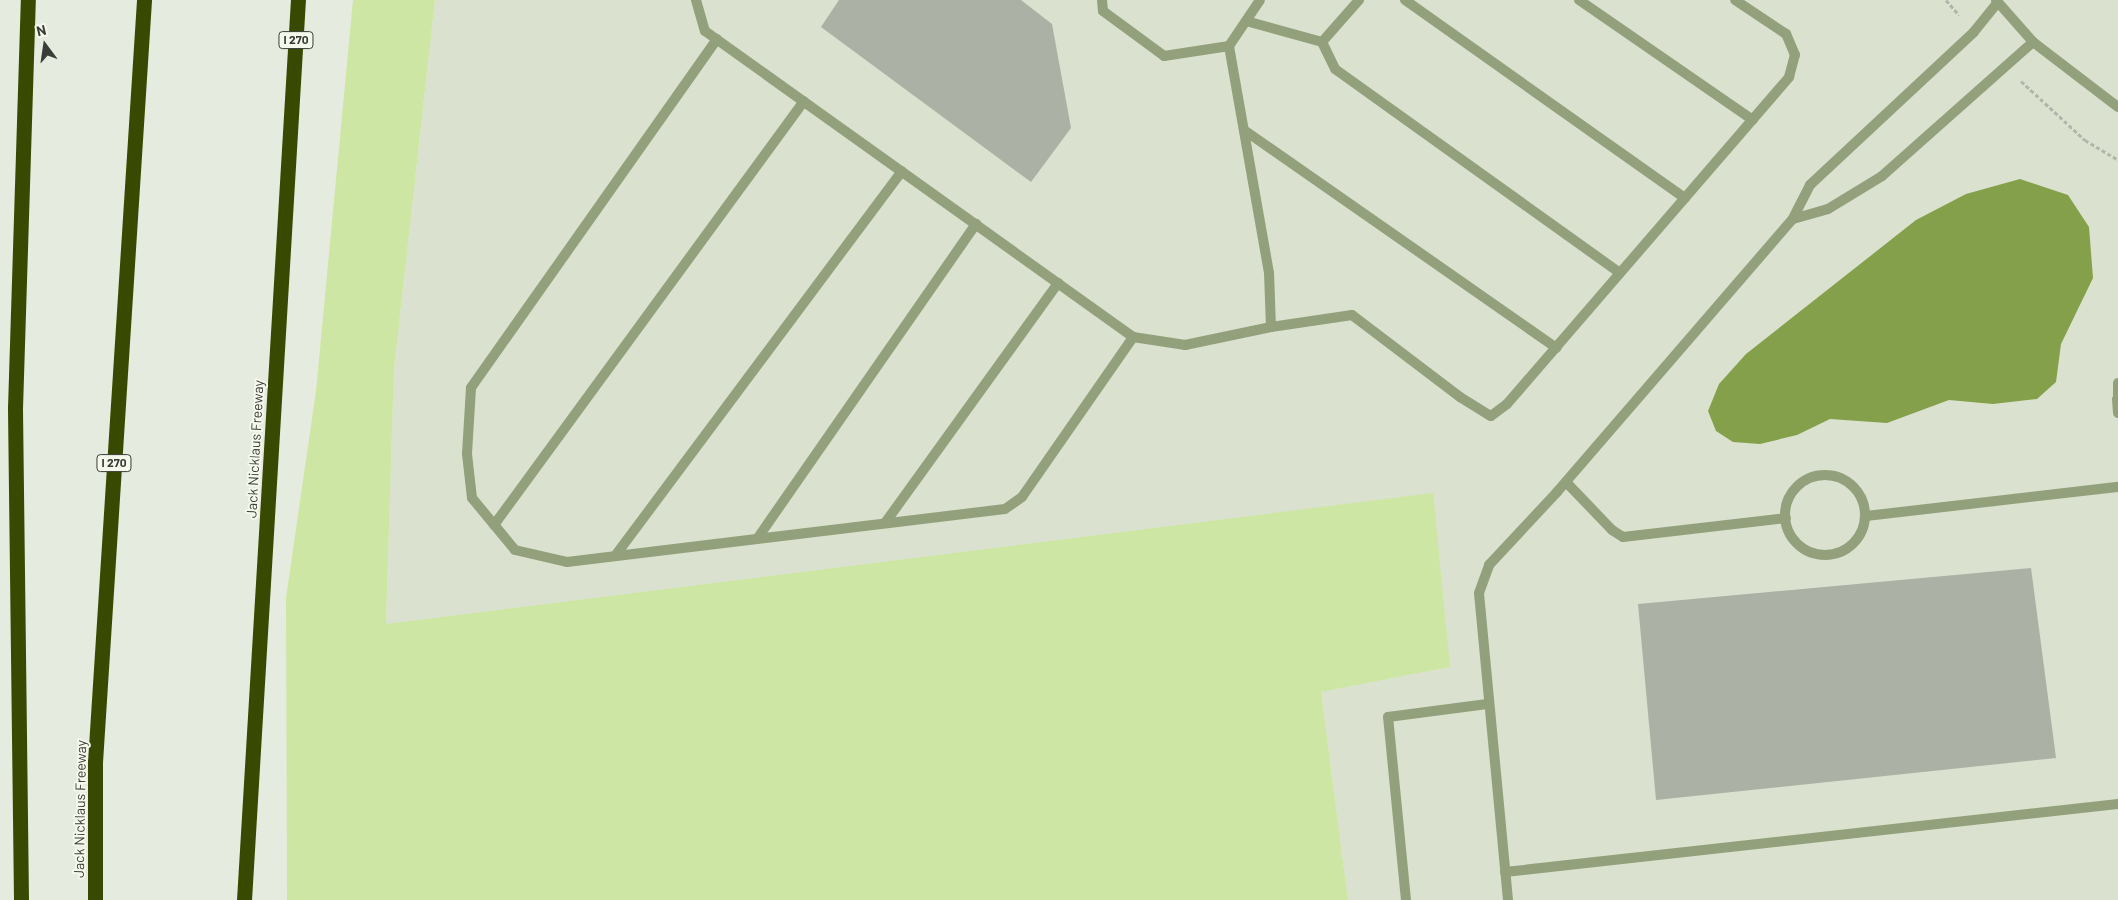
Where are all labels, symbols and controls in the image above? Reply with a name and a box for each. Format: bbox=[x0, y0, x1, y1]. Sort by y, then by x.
north arrow bbox=[20, 20, 70, 70]
text: N bbox=[35, 21, 48, 39]
road number: I 270 bbox=[277, 30, 315, 50]
street label: Jack Nicklaus Freeway bbox=[243, 380, 267, 518]
road number: I 270 bbox=[95, 453, 133, 472]
street label: Jack Nicklaus Freeway bbox=[70, 740, 90, 878]

